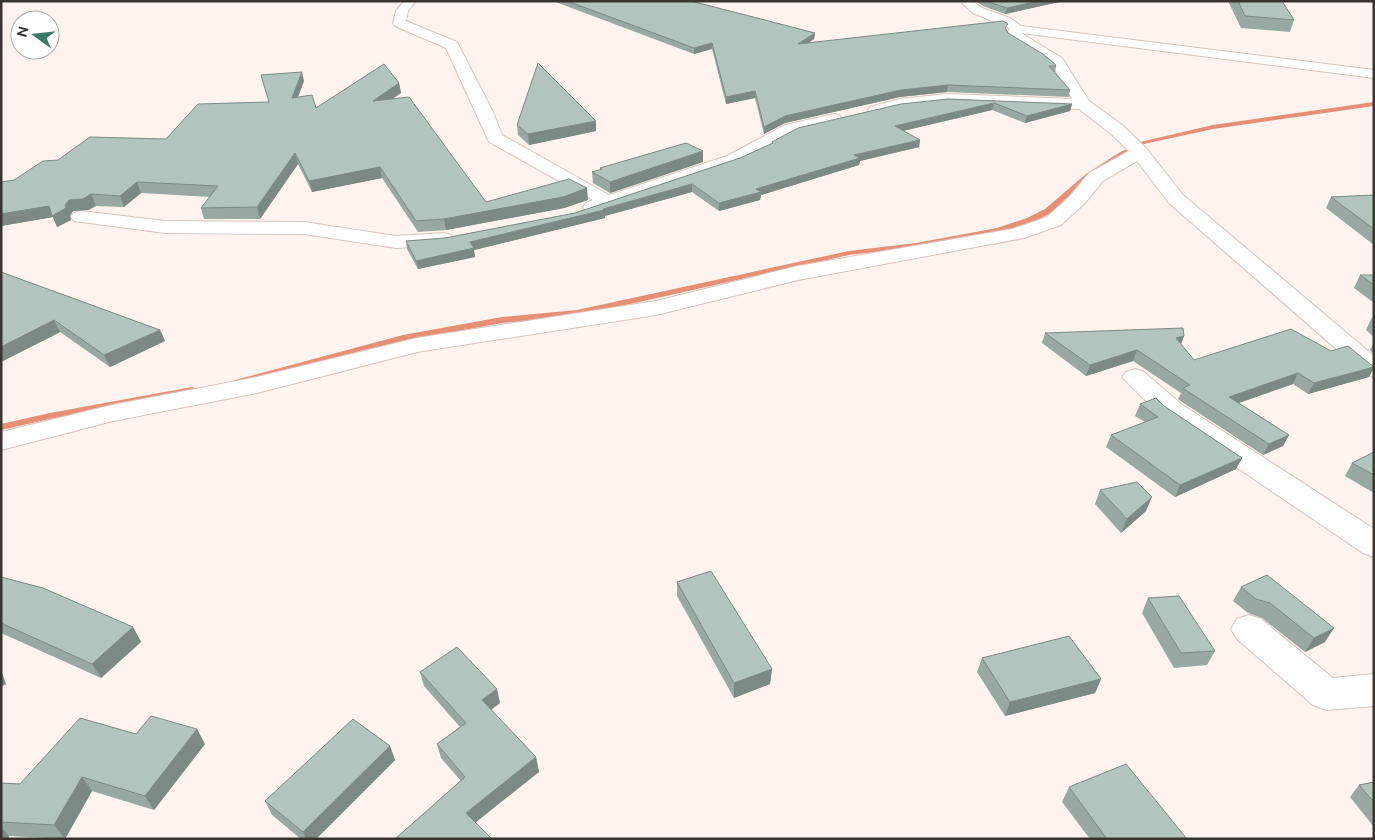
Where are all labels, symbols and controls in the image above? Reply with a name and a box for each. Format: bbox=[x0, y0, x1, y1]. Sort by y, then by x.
north arrow bbox=[10, 10, 60, 60]
text: N bbox=[13, 25, 32, 39]

